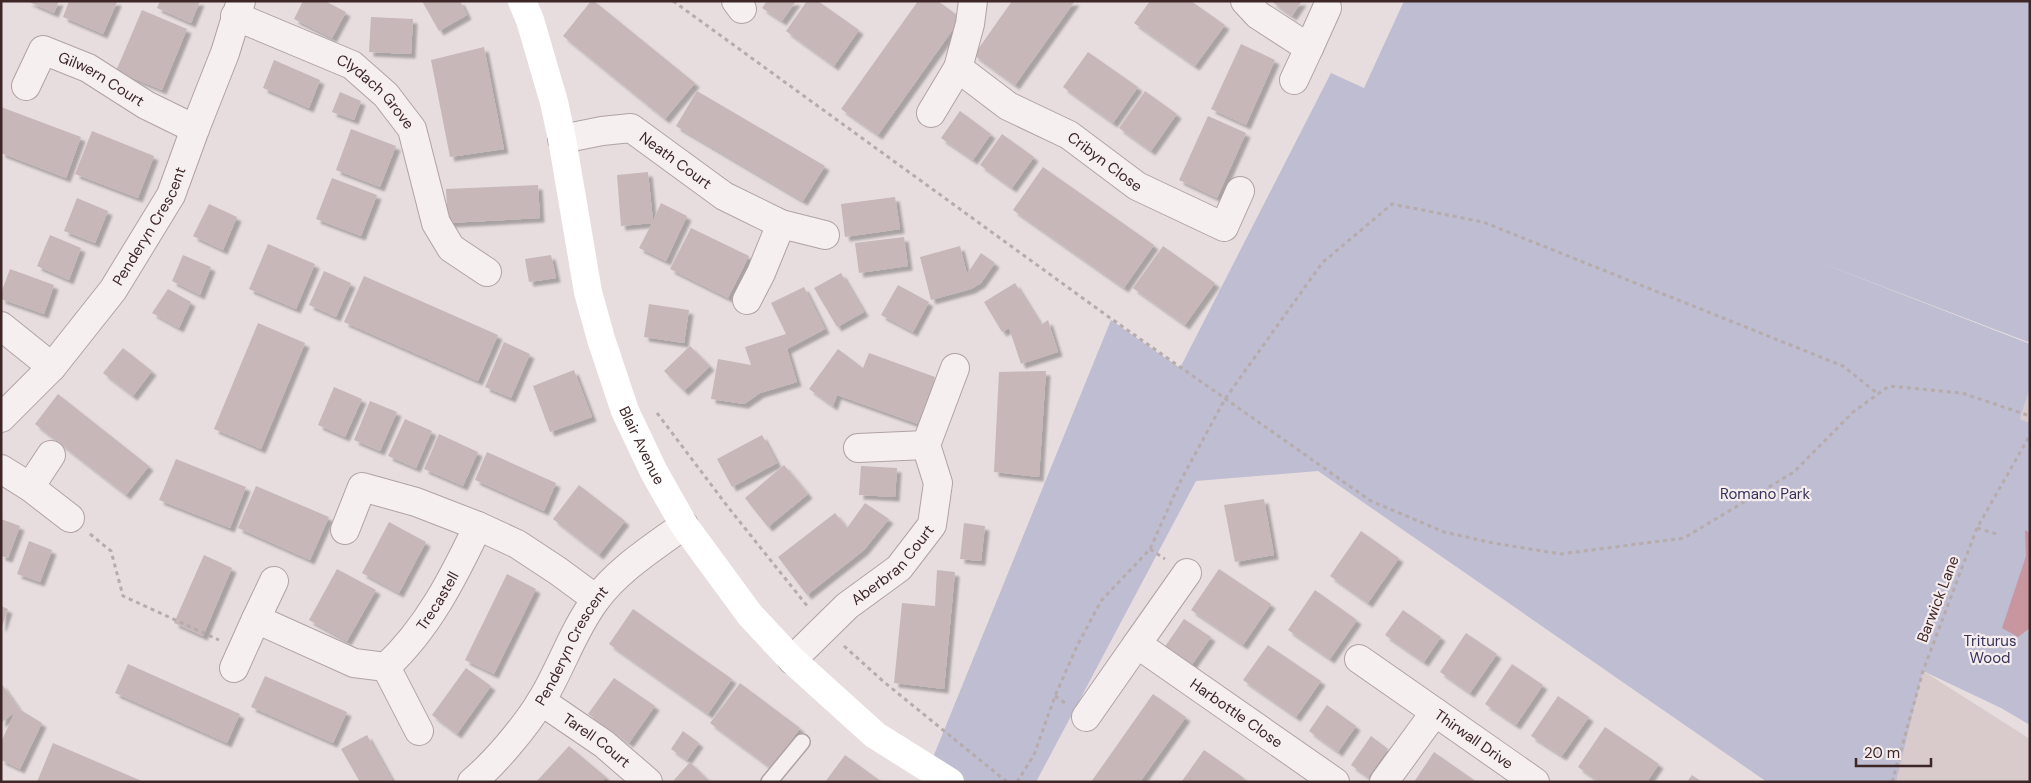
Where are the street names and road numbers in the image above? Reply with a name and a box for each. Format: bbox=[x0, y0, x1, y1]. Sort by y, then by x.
street label: Gilwern Court bbox=[55, 47, 148, 111]
street label: Clydach Grove bbox=[334, 50, 419, 133]
street label: Neath Court bbox=[635, 127, 716, 194]
street label: Cribyn Close bbox=[1063, 127, 1146, 196]
street label: Penderyn Crescent bbox=[108, 164, 190, 289]
street label: Blair Avenue bbox=[614, 403, 669, 488]
street label: Aberbran Court bbox=[847, 521, 939, 610]
street label: Barwick Lane bbox=[1912, 553, 1964, 645]
street label: Trecastell bbox=[412, 568, 464, 635]
street label: Penderyn Crescent bbox=[531, 582, 613, 709]
street label: Harbottle Close bbox=[1186, 674, 1287, 752]
street label: Thirwall Drive bbox=[1430, 705, 1517, 774]
street label: Tarell Court bbox=[559, 709, 635, 772]

